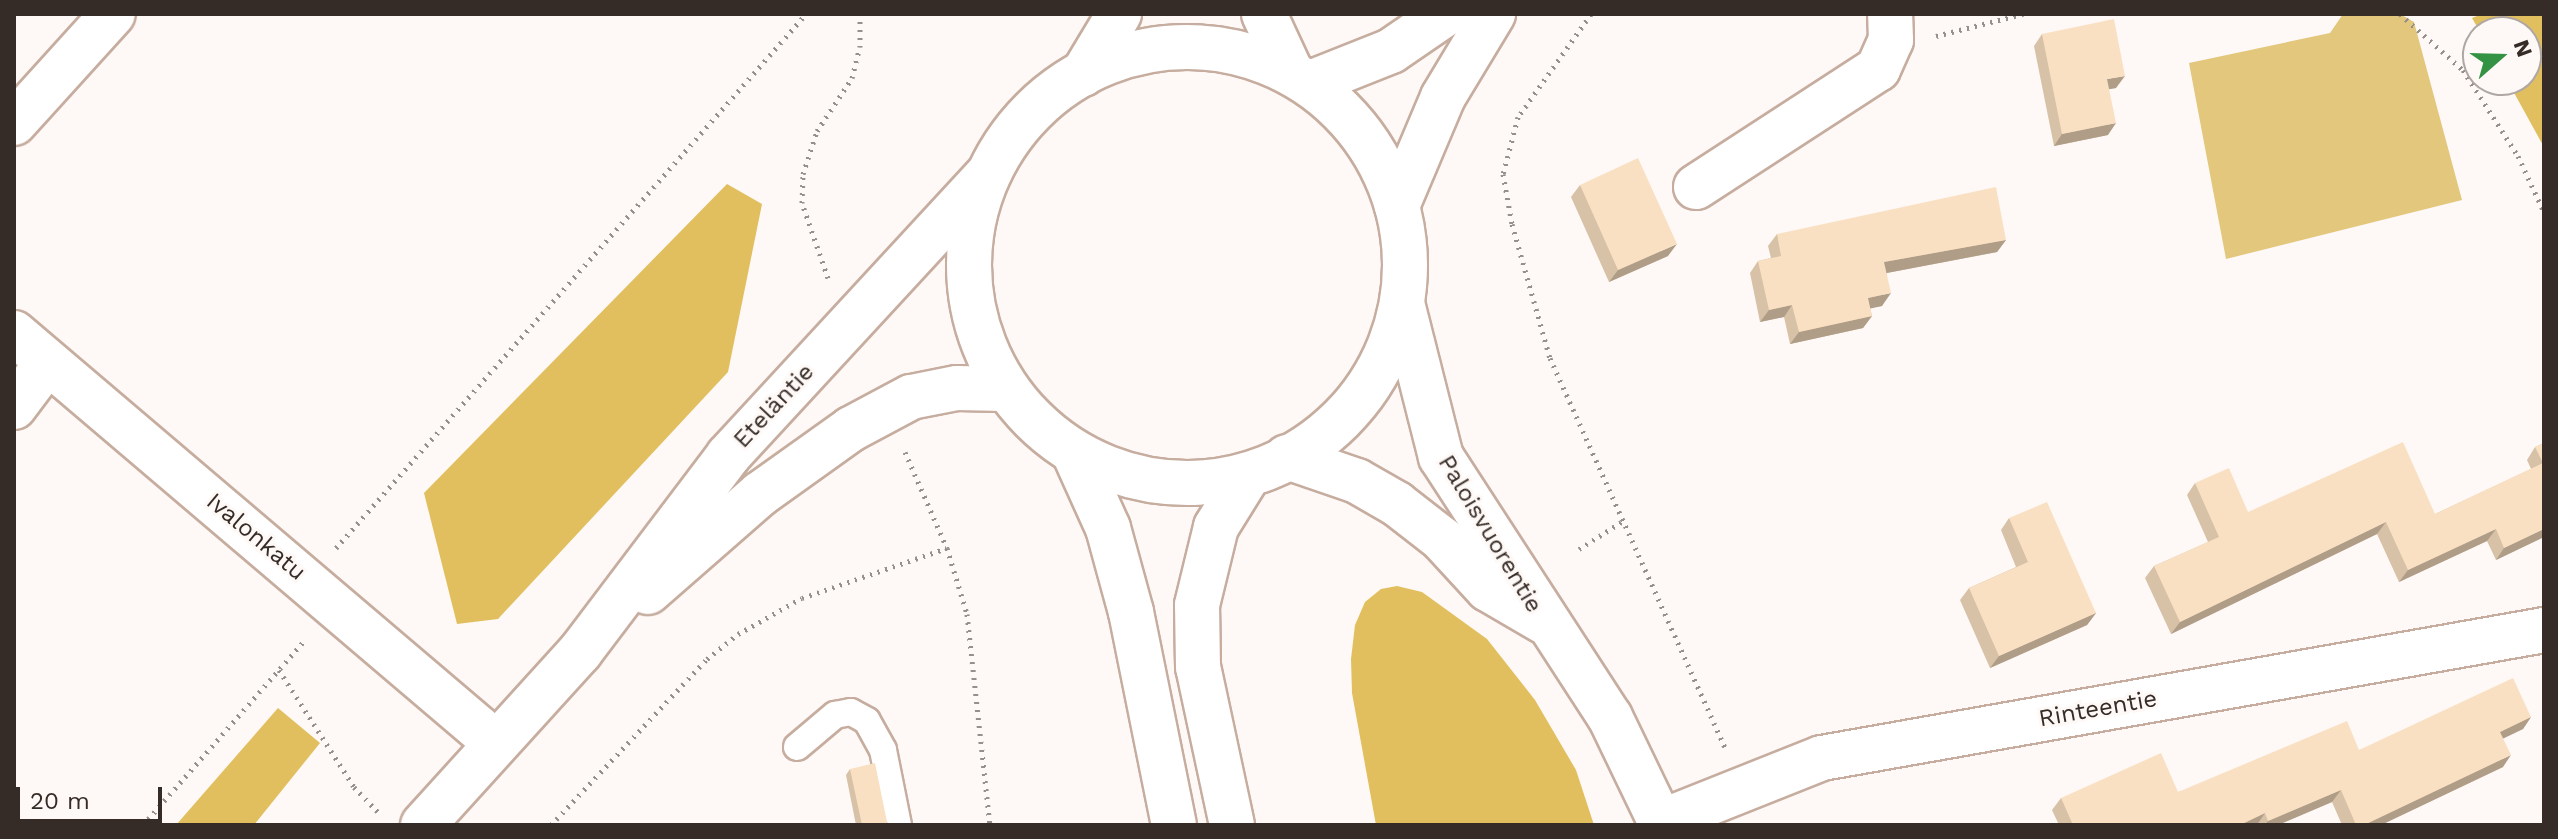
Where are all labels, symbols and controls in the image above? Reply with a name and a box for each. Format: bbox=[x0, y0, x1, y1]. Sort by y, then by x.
north arrow bbox=[2462, 16, 2542, 96]
text: N bbox=[2509, 36, 2538, 60]
street label: Eteläntie bbox=[728, 358, 820, 454]
street label: Paloisvuorentie bbox=[1432, 450, 1548, 618]
street label: Ivalonkatu bbox=[200, 487, 312, 587]
street label: Rinteentie bbox=[2037, 684, 2159, 734]
scale bar bbox=[20, 771, 166, 821]
text: 20 m bbox=[30, 787, 90, 815]

